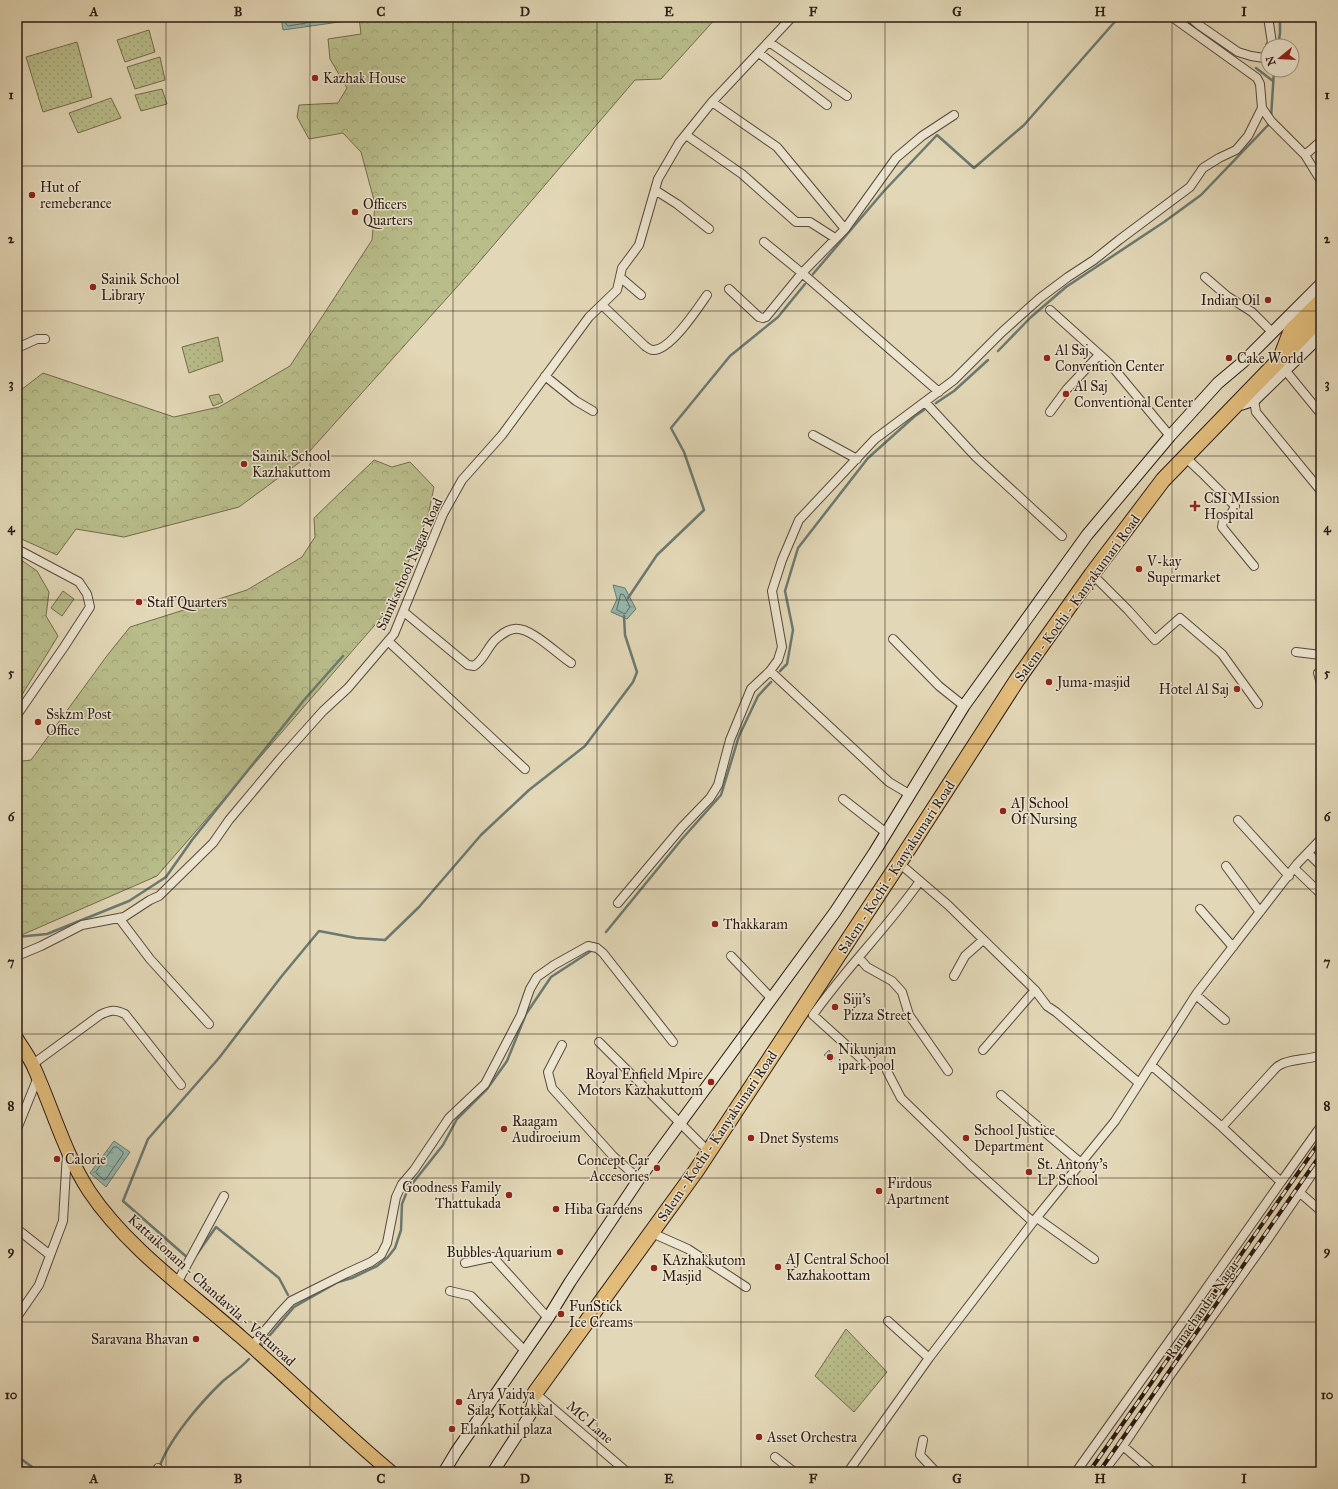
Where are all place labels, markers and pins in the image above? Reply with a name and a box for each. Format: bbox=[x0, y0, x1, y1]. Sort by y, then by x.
place label: Kazhak House bbox=[323, 70, 406, 87]
marker: Kazhak House bbox=[310, 73, 320, 83]
place label: Hut of remeberance bbox=[40, 179, 112, 212]
marker: Hut of remeberance bbox=[27, 190, 37, 200]
place label: Officers Quarters bbox=[363, 196, 413, 229]
marker: Officers Quarters bbox=[350, 207, 360, 217]
place label: Sainik School Library bbox=[101, 271, 180, 304]
marker: Sainik School Library bbox=[88, 282, 98, 292]
place label: Indian Oil bbox=[1201, 292, 1260, 309]
marker: Indian Oil bbox=[1263, 295, 1273, 305]
place label: Al Saj Convention Center bbox=[1054, 342, 1165, 375]
place label: Cake World bbox=[1237, 350, 1303, 367]
marker: Al Saj Convention Center bbox=[1042, 353, 1052, 363]
marker: Cake World bbox=[1224, 353, 1234, 363]
place label: Al Saj Conventional Center bbox=[1073, 378, 1194, 411]
marker: Al Saj Conventional Center bbox=[1061, 389, 1071, 399]
place label: Sainik School Kazhakuttom bbox=[252, 448, 331, 481]
marker: Sainik School Kazhakuttom bbox=[239, 459, 249, 469]
place label: CSI MIssion Hospital bbox=[1204, 490, 1280, 523]
marker: CSI MIssion Hospital bbox=[1189, 500, 1201, 512]
place label: V-kay Supermarket bbox=[1146, 553, 1221, 586]
marker: V-kay Supermarket bbox=[1134, 564, 1144, 574]
place label: Staff Quarters bbox=[147, 594, 227, 611]
marker: Staff Quarters bbox=[134, 597, 144, 607]
place label: Juma-masjid bbox=[1055, 674, 1130, 692]
marker: Juma-masjid bbox=[1044, 677, 1054, 687]
place label: Hotel Al Saj bbox=[1159, 681, 1229, 698]
marker: Hotel Al Saj bbox=[1232, 684, 1242, 694]
place label: Sskzm Post Office bbox=[46, 706, 112, 739]
marker: Sskzm Post Office bbox=[33, 717, 43, 727]
place label: AJ School Of Nursing bbox=[1010, 795, 1077, 828]
marker: AJ School Of Nursing bbox=[998, 806, 1008, 816]
place label: Thakkaram bbox=[723, 916, 788, 933]
marker: Thakkaram bbox=[710, 919, 720, 929]
place label: Siji's Pizza Street bbox=[843, 991, 912, 1024]
marker: Siji's Pizza Street bbox=[830, 1002, 840, 1012]
place label: Nikunjam ipark pool bbox=[838, 1041, 897, 1074]
marker: Nikunjam ipark pool bbox=[825, 1052, 835, 1062]
place label: Royal Enfield Mpire Motors Kazhakuttom bbox=[577, 1066, 703, 1099]
marker: Royal Enfield Mpire Motors Kazhakuttom bbox=[706, 1077, 716, 1087]
place label: Raagam Audiroeium bbox=[511, 1113, 581, 1146]
place label: School Justice Department bbox=[974, 1122, 1055, 1155]
marker: Raagam Audiroeium bbox=[499, 1124, 509, 1134]
place label: Dnet Systems bbox=[759, 1130, 839, 1147]
marker: Dnet Systems bbox=[746, 1133, 756, 1143]
marker: School Justice Department bbox=[961, 1133, 971, 1143]
place label: Calorie bbox=[65, 1151, 106, 1168]
place label: Concept Car Accesories bbox=[577, 1152, 650, 1185]
marker: Calorie bbox=[52, 1154, 62, 1164]
place label: St. Antony's LP School bbox=[1037, 1156, 1108, 1189]
marker: Concept Car Accesories bbox=[652, 1163, 662, 1173]
marker: St. Antony's LP School bbox=[1024, 1167, 1034, 1177]
place label: Firdous Apartment bbox=[886, 1175, 950, 1208]
place label: Goodness Family Thattukada bbox=[402, 1179, 501, 1212]
marker: Firdous Apartment bbox=[874, 1186, 884, 1196]
marker: Goodness Family Thattukada bbox=[504, 1190, 514, 1200]
place label: Hiba Gardens bbox=[564, 1201, 643, 1218]
marker: Hiba Gardens bbox=[551, 1204, 561, 1214]
place label: Bubbles Aquarium bbox=[446, 1244, 552, 1262]
marker: Bubbles Aquarium bbox=[555, 1247, 565, 1257]
place label: AJ Central School Kazhakoottam bbox=[785, 1251, 889, 1284]
place label: KAzhakkutom Masjid bbox=[662, 1252, 746, 1285]
marker: AJ Central School Kazhakoottam bbox=[773, 1262, 783, 1272]
marker: KAzhakkutom Masjid bbox=[649, 1263, 659, 1273]
place label: FunStick Ice Creams bbox=[569, 1298, 633, 1331]
marker: FunStick Ice Creams bbox=[556, 1309, 566, 1319]
place label: Saravana Bhavan bbox=[91, 1331, 188, 1348]
marker: Saravana Bhavan bbox=[191, 1334, 201, 1344]
place label: Arya Vaidya Sala, Kottakkal bbox=[466, 1386, 553, 1419]
marker: Arya Vaidya Sala, Kottakkal bbox=[454, 1397, 464, 1407]
place label: Elankathil plaza bbox=[460, 1421, 552, 1438]
marker: Elankathil plaza bbox=[447, 1424, 457, 1434]
place label: Asset Orchestra bbox=[766, 1429, 857, 1446]
marker: Asset Orchestra bbox=[754, 1432, 764, 1442]

